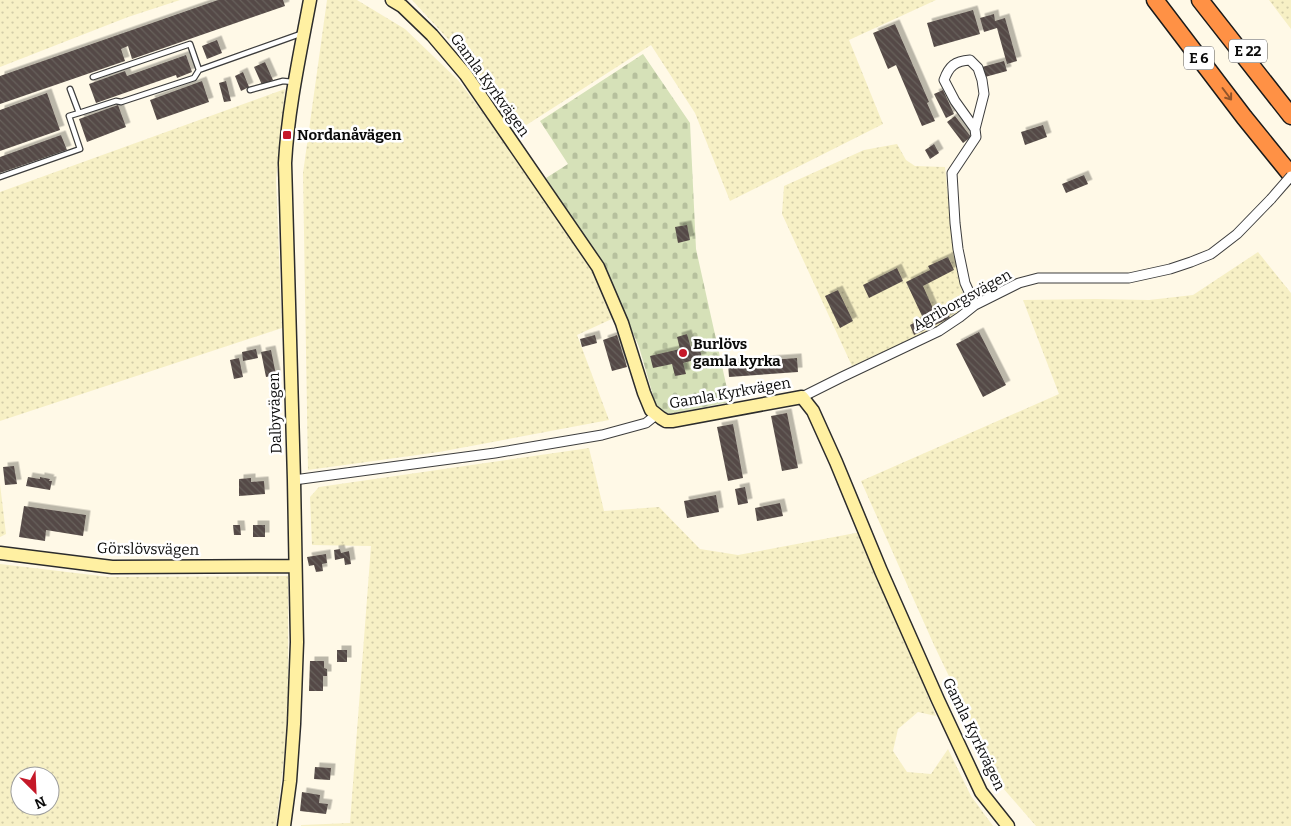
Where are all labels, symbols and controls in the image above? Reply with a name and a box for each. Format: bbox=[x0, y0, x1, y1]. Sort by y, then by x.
street label: Gamla Kyrkvägen bbox=[447, 30, 534, 140]
road number: E 22 bbox=[1229, 40, 1267, 62]
road number: E 6 bbox=[1184, 46, 1214, 70]
one-way arrow bbox=[1222, 87, 1232, 101]
place label: Nordanåvägen bbox=[297, 126, 402, 144]
marker: Nordanåvägen bbox=[281, 129, 293, 141]
street label: Agriborgsvägen bbox=[910, 265, 1015, 334]
place label: Burlövs gamla kyrka bbox=[693, 335, 781, 370]
marker: Burlövs gamla kyrka bbox=[677, 347, 689, 359]
street label: Dalbyvägen bbox=[265, 372, 285, 454]
street label: Gamla Kyrkvägen bbox=[668, 373, 793, 413]
street label: Görslövsvägen bbox=[97, 539, 200, 559]
street label: Gamla Kyrkvägen bbox=[939, 675, 1009, 794]
north arrow bbox=[10, 766, 60, 816]
text: N bbox=[32, 792, 48, 812]

